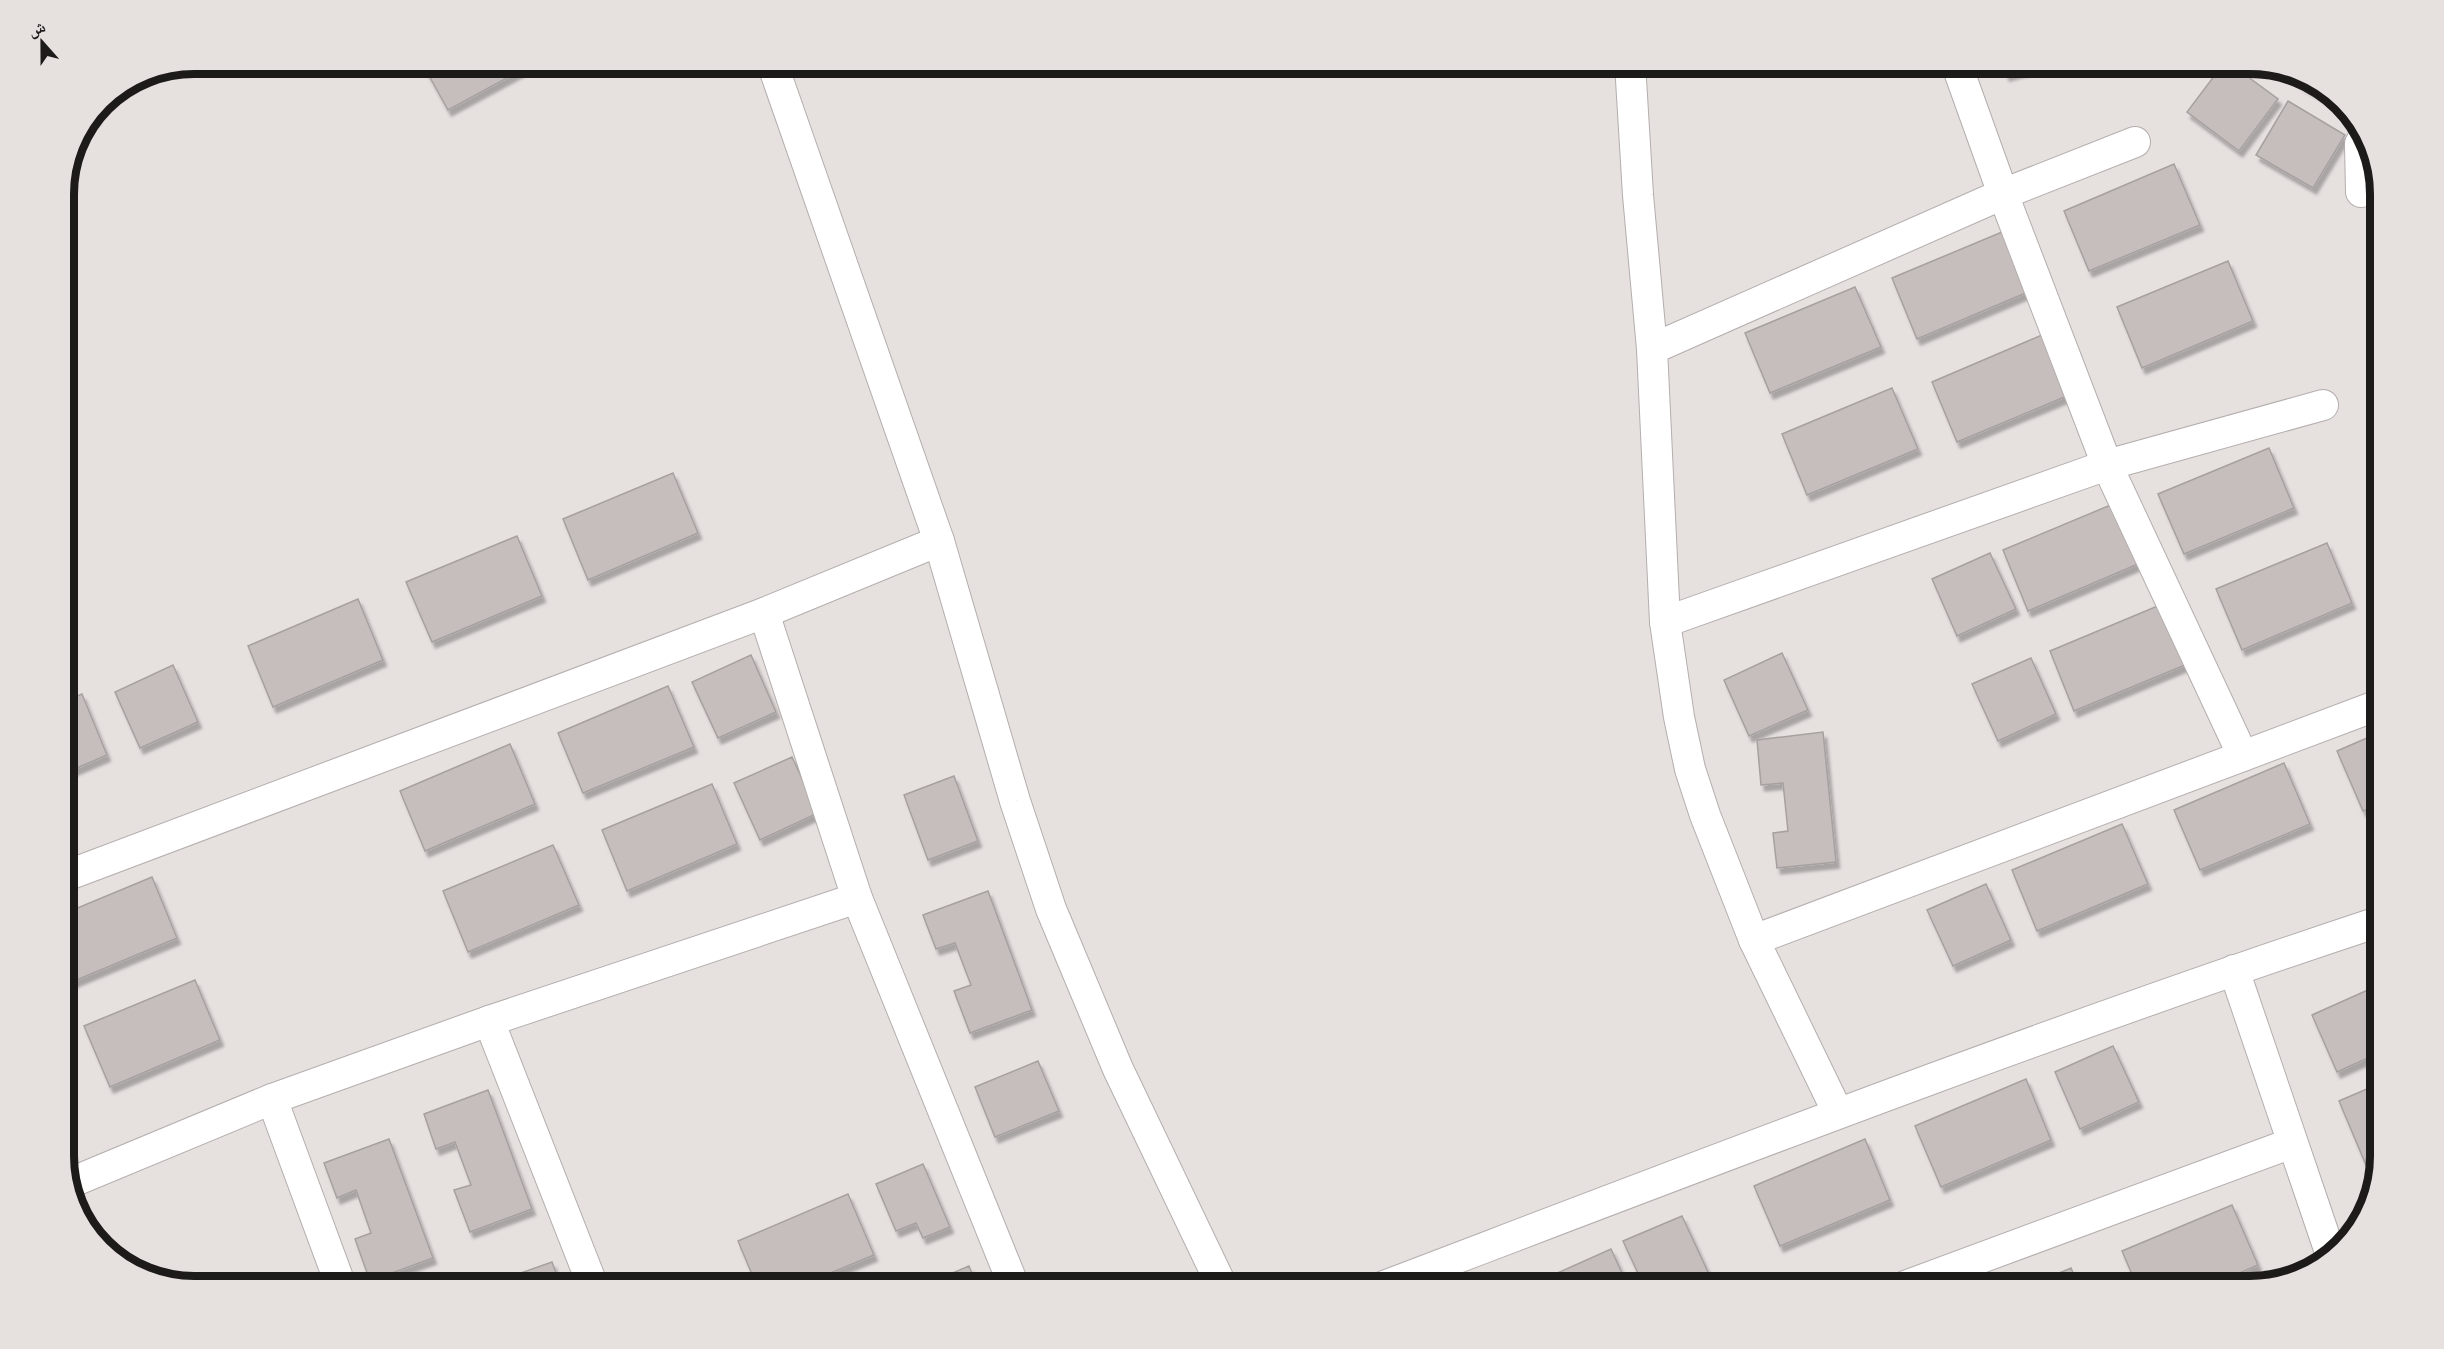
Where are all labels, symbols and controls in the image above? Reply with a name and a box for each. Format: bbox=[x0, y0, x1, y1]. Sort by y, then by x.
north arrow bbox=[12, 12, 72, 72]
text: ش bbox=[26, 17, 48, 40]

